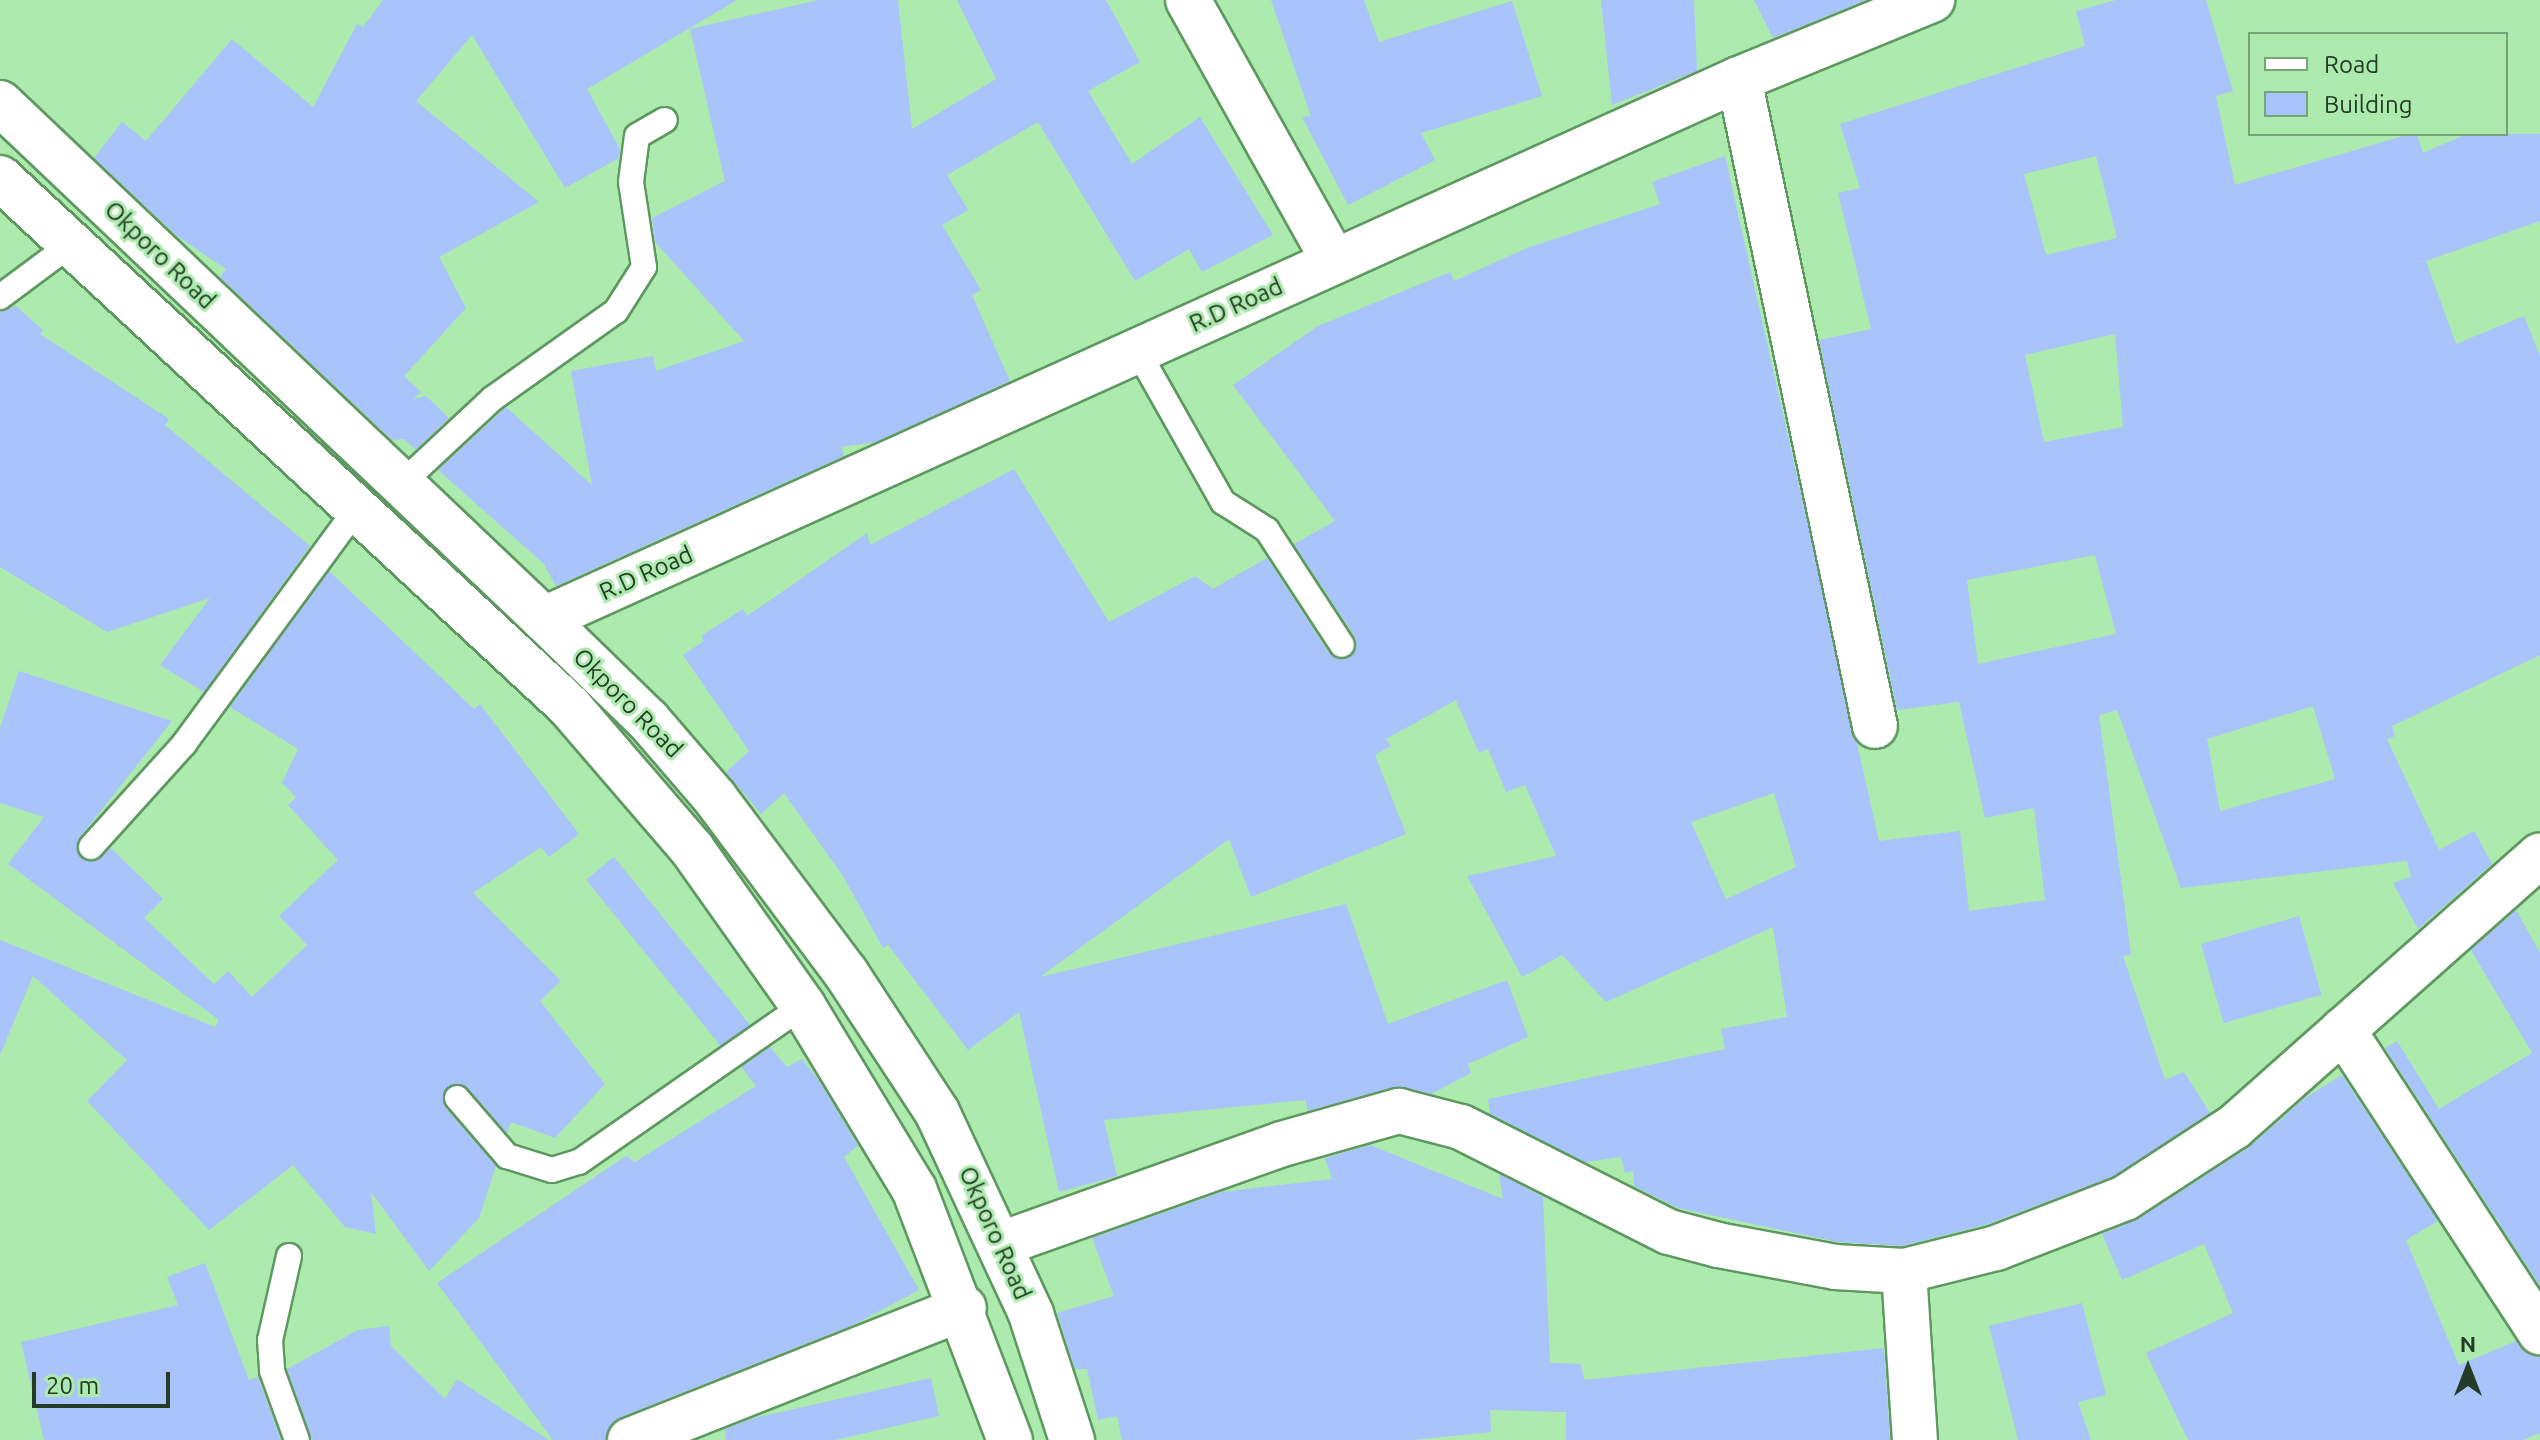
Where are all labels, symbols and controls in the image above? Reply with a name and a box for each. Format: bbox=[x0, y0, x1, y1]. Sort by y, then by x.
legend bbox=[2248, 32, 2508, 136]
text: Road bbox=[2324, 51, 2379, 78]
text: Building bbox=[2324, 91, 2412, 118]
street label: Okporo Road bbox=[99, 195, 221, 315]
street label: R.D Road bbox=[1185, 272, 1287, 338]
street label: R.D Road bbox=[595, 540, 697, 606]
street label: Okporo Road bbox=[567, 642, 689, 764]
street label: Okporo Road bbox=[953, 1162, 1037, 1304]
north arrow bbox=[2428, 1328, 2508, 1408]
text: N bbox=[2460, 1331, 2476, 1356]
scale bar bbox=[36, 1356, 174, 1406]
text: 20 m bbox=[46, 1372, 99, 1399]

